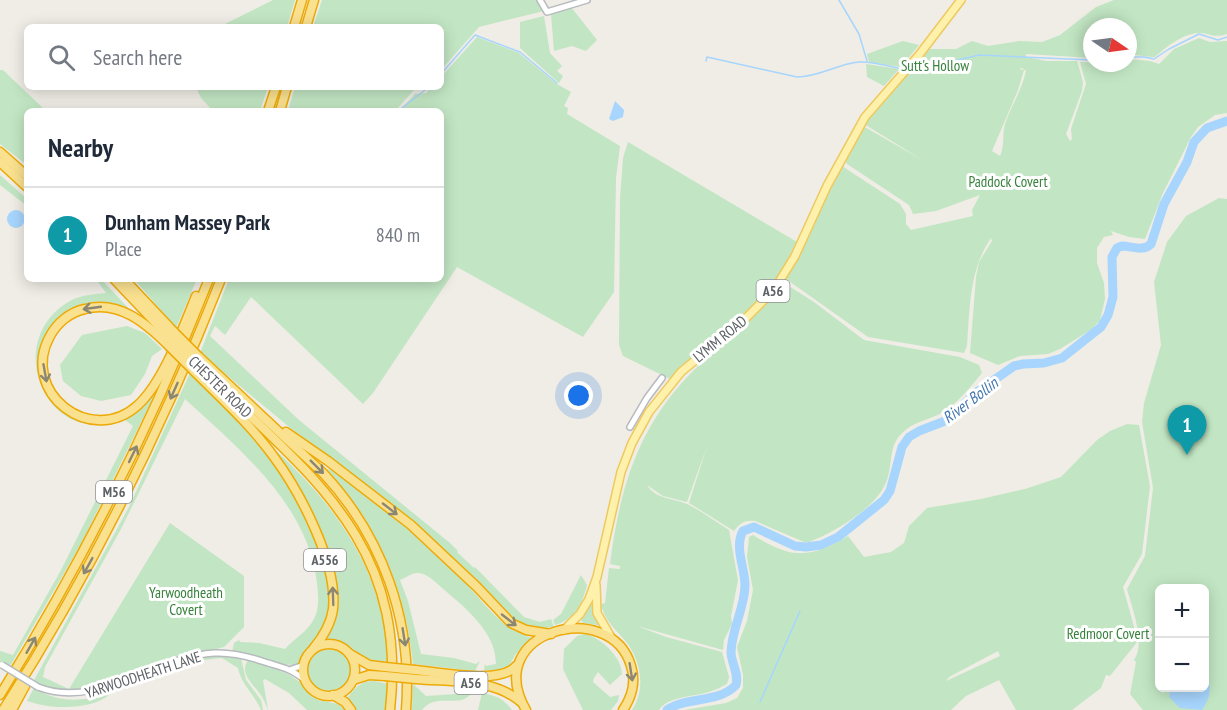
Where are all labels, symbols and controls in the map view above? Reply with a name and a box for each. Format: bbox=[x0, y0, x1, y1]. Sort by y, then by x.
north arrow bbox=[1083, 18, 1137, 72]
search box bbox=[24, 24, 444, 90]
icon: search bbox=[45, 41, 78, 74]
text: Search here bbox=[93, 43, 182, 71]
park label: Sutt's Hollow bbox=[901, 56, 969, 75]
text: Nearby bbox=[48, 131, 113, 164]
park label: Paddock Covert bbox=[968, 172, 1048, 191]
text: Dunham Massey Park bbox=[105, 208, 270, 236]
text: 1 bbox=[63, 222, 72, 248]
text: 840 m bbox=[376, 222, 420, 248]
text: Place bbox=[105, 236, 142, 262]
road number: A56 bbox=[756, 280, 790, 302]
one-way arrow bbox=[83, 303, 103, 314]
street label: LYMM ROAD bbox=[689, 311, 751, 366]
street label: CHESTER ROAD bbox=[185, 352, 256, 422]
one-way arrow bbox=[39, 363, 50, 383]
water label: River Bollin bbox=[938, 372, 1002, 427]
your location bbox=[564, 381, 593, 410]
one-way arrow bbox=[168, 382, 179, 400]
pin: 1 bbox=[1168, 406, 1206, 455]
one-way arrow bbox=[127, 446, 139, 464]
one-way arrow bbox=[310, 459, 324, 474]
road number: M56 bbox=[96, 481, 132, 503]
one-way arrow bbox=[382, 502, 398, 515]
road number: A556 bbox=[304, 549, 346, 571]
one-way arrow bbox=[82, 557, 94, 574]
park label: Yarwoodheath Covert bbox=[149, 583, 223, 619]
map controls bbox=[1155, 584, 1209, 692]
button: + bbox=[1155, 584, 1209, 638]
one-way arrow bbox=[327, 587, 338, 607]
one-way arrow bbox=[501, 613, 517, 626]
park label: Redmoor Covert bbox=[1067, 624, 1149, 643]
one-way arrow bbox=[398, 627, 409, 647]
one-way arrow bbox=[25, 637, 37, 654]
button: − bbox=[1155, 638, 1209, 692]
street label: YARWOODHEATH LANE bbox=[83, 647, 203, 702]
one-way arrow bbox=[626, 662, 637, 682]
road number: A56 bbox=[454, 672, 488, 694]

